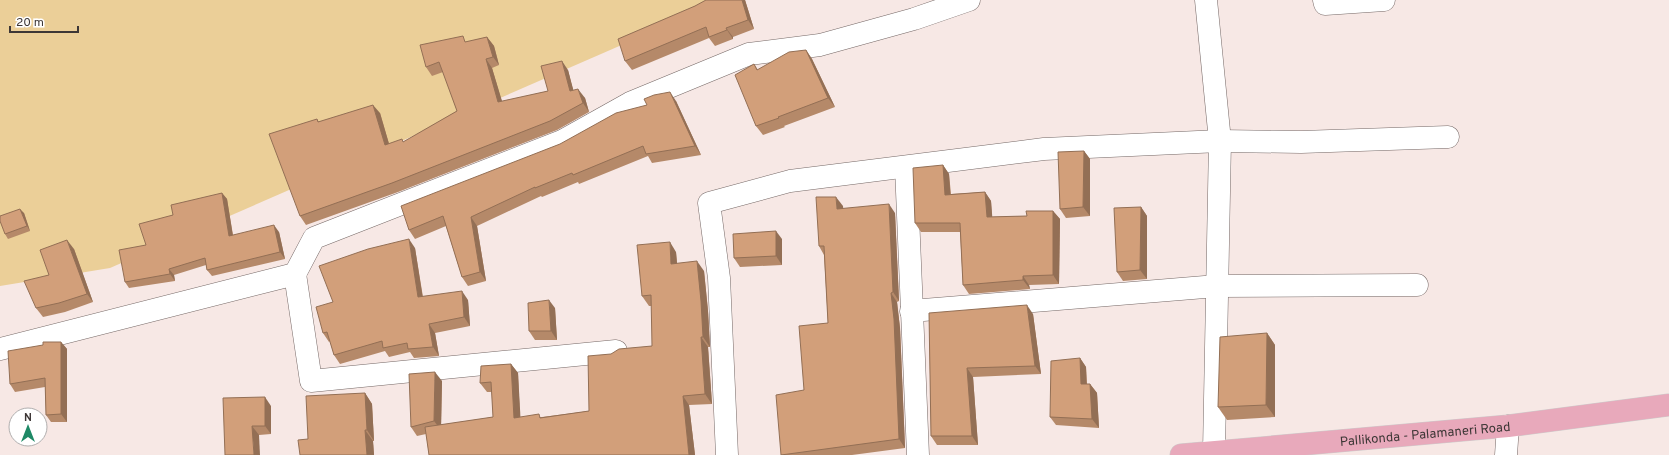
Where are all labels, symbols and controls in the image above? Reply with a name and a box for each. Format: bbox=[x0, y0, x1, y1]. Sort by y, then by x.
scale bar bbox=[10, 8, 78, 34]
text: 20 m bbox=[16, 15, 44, 31]
north arrow bbox=[8, 407, 48, 447]
text: N bbox=[24, 411, 32, 425]
street label: Pallikonda - Palamaneri Road bbox=[1339, 420, 1511, 451]

